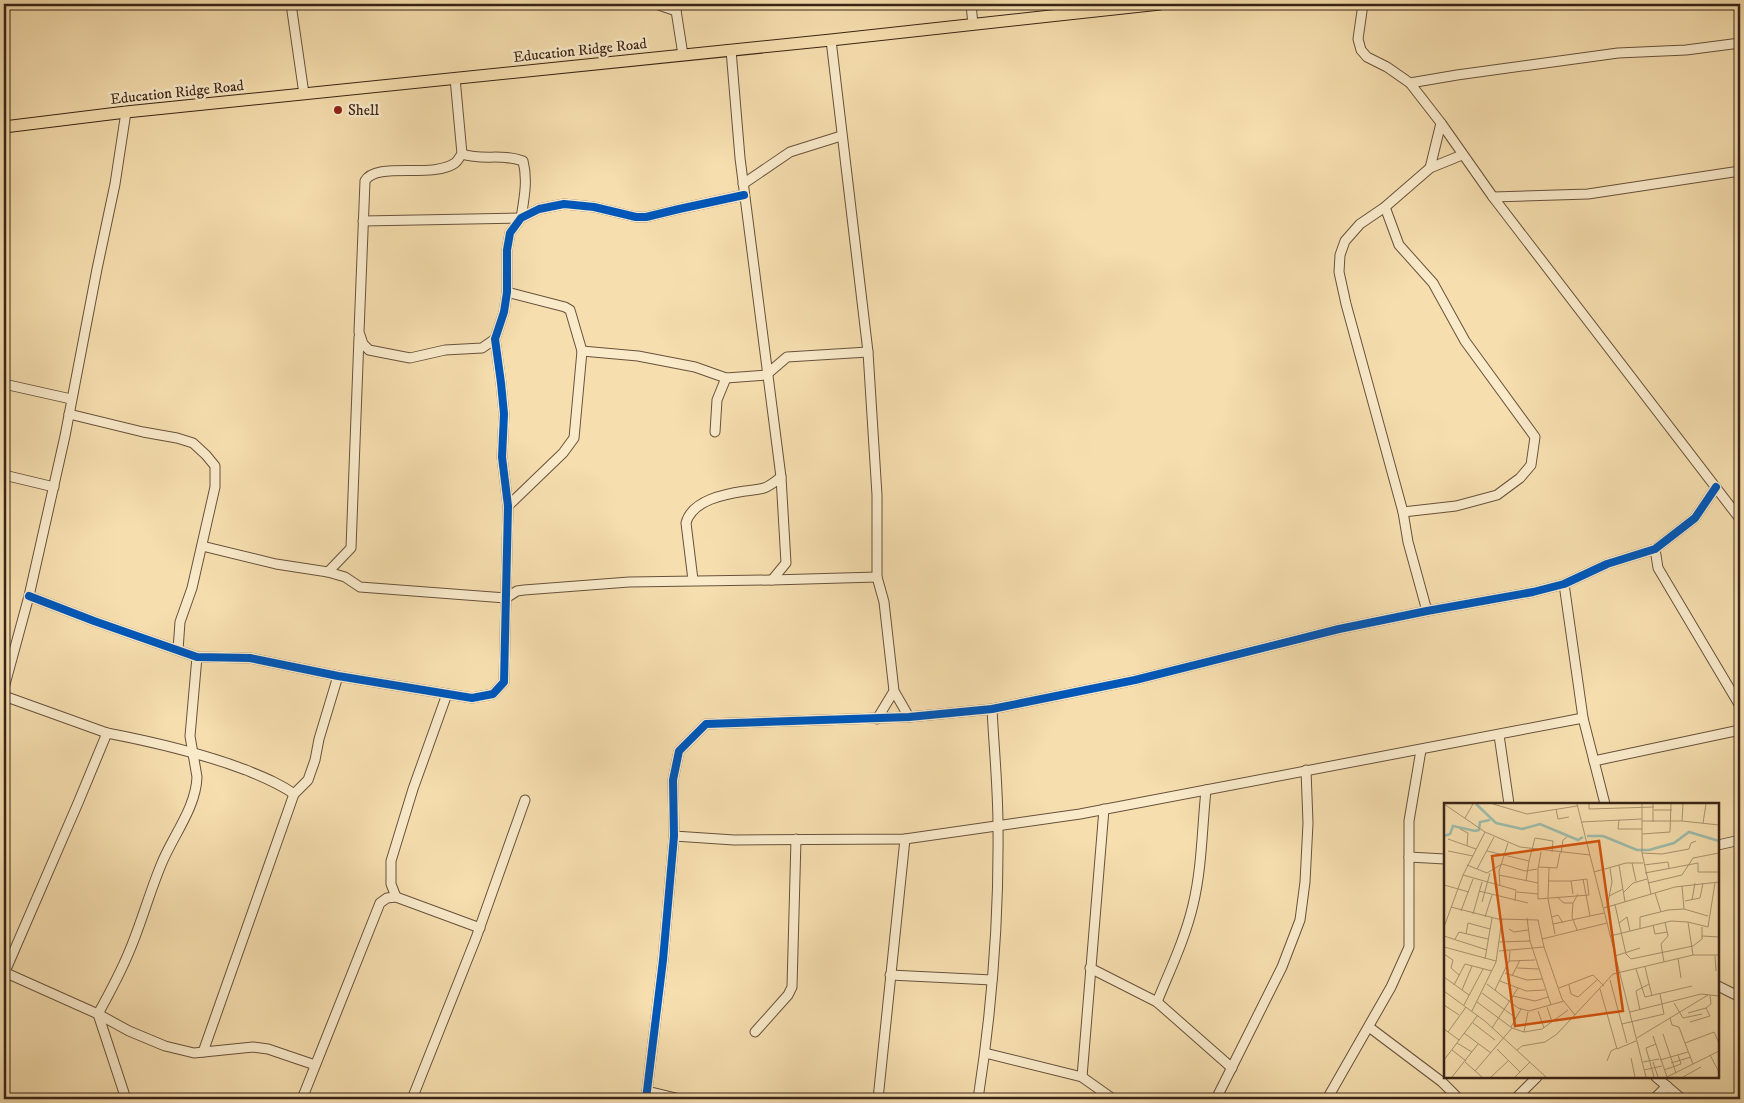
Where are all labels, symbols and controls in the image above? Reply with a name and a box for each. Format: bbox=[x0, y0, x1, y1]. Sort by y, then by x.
street label: Education Ridge Road bbox=[512, 34, 648, 67]
street label: Education Ridge Road bbox=[109, 76, 245, 109]
place label: Shell bbox=[348, 101, 379, 120]
marker: Shell bbox=[332, 104, 344, 116]
inset map bbox=[1444, 803, 1719, 1078]

